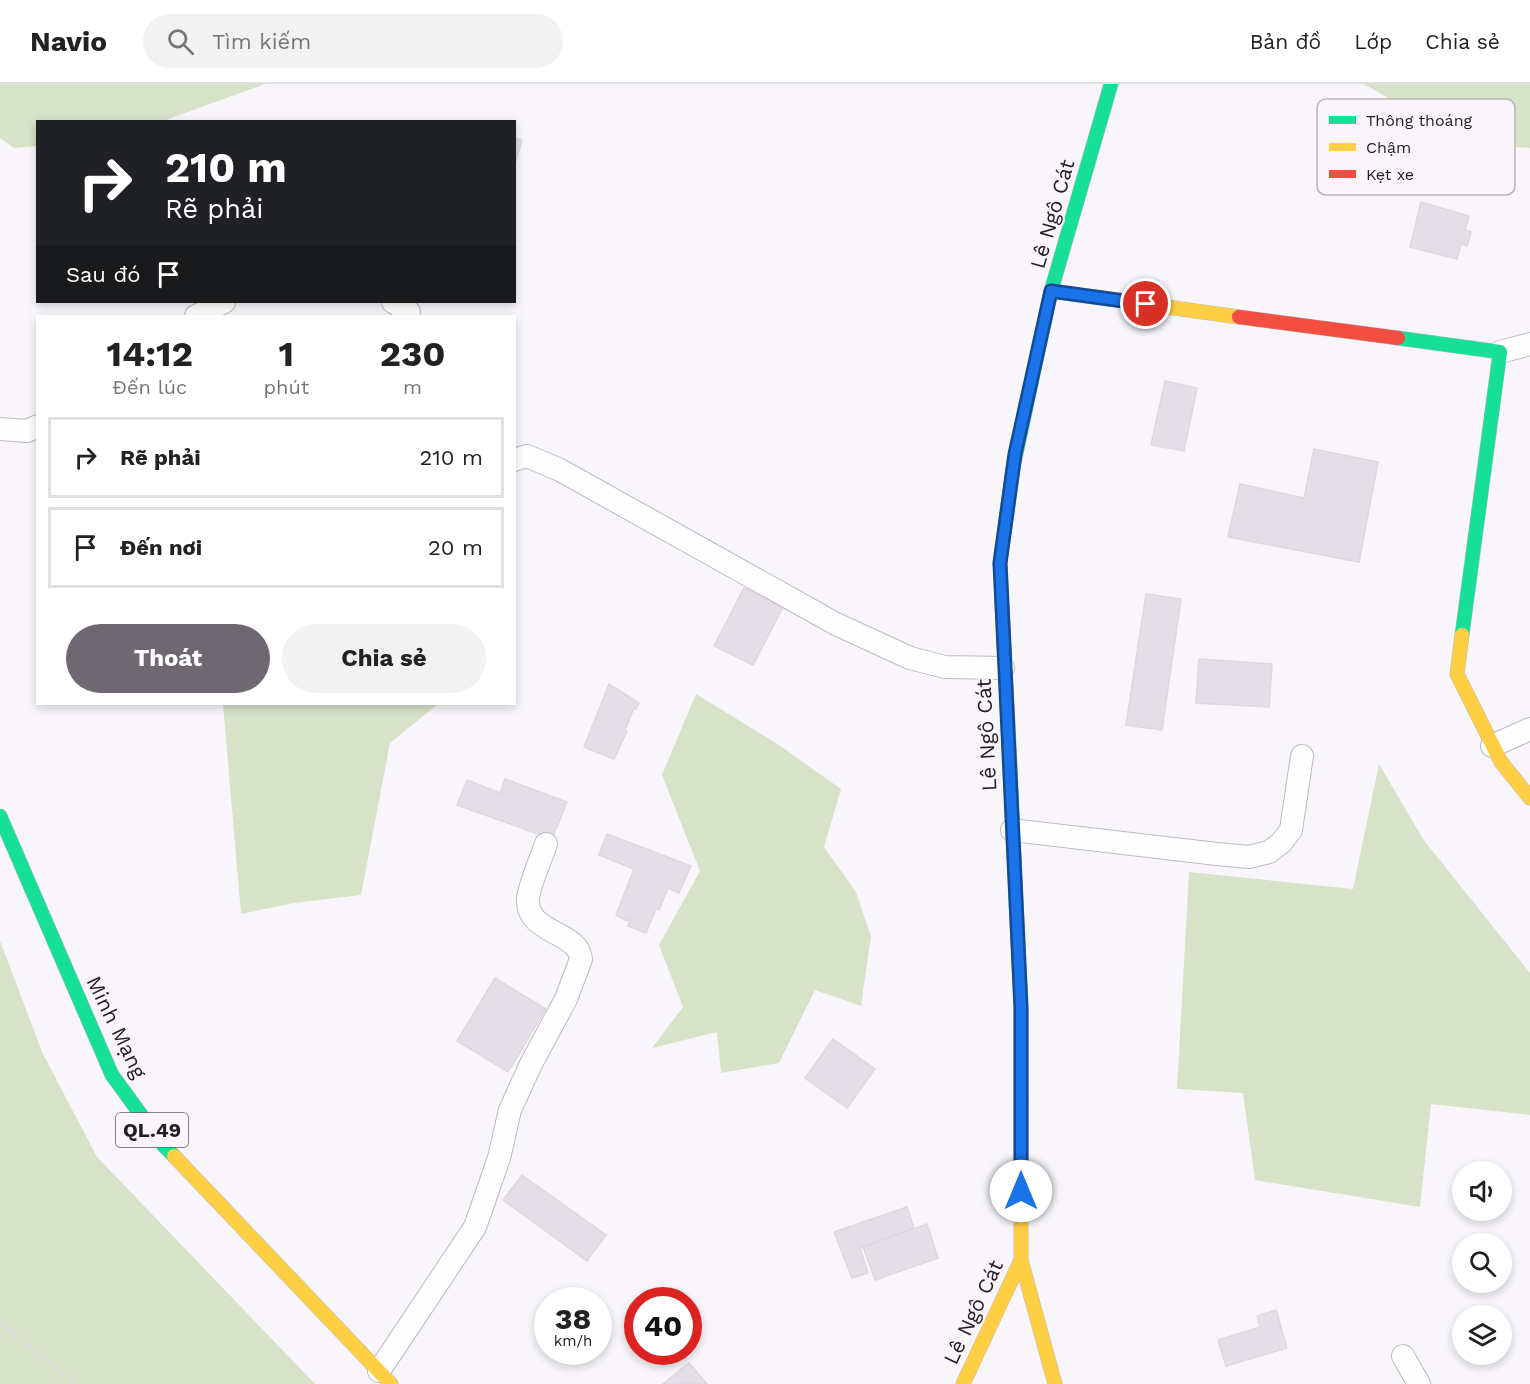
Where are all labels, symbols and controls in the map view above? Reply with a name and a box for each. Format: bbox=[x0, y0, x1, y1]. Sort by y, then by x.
search box bbox=[143, 14, 563, 68]
text: Navio bbox=[30, 25, 107, 58]
icon: search bbox=[164, 25, 197, 58]
text: Tìm kiếm bbox=[212, 29, 311, 54]
text: Bản đồ bbox=[1250, 29, 1321, 54]
text: Lớp bbox=[1354, 29, 1392, 54]
text: Chia sẻ bbox=[1425, 29, 1500, 54]
legend bbox=[1317, 99, 1515, 195]
text: Thông thoáng bbox=[1366, 111, 1473, 130]
text: Chậm bbox=[1366, 138, 1411, 157]
text: 210 m bbox=[165, 143, 287, 192]
icon: right bbox=[66, 144, 144, 222]
street label: Lê Ngô Cát bbox=[1025, 156, 1080, 271]
text: Kẹt xe bbox=[1366, 165, 1414, 184]
text: Rẽ phải bbox=[165, 193, 263, 225]
icon: arrive bbox=[152, 258, 185, 291]
text: Sau đó bbox=[66, 262, 140, 287]
pin bbox=[1120, 278, 1171, 329]
icon: arrive bbox=[1129, 287, 1162, 320]
text: 14:12 bbox=[106, 333, 193, 375]
text: 1 bbox=[279, 333, 294, 375]
text: 230 bbox=[380, 333, 446, 375]
text: Đến lúc bbox=[112, 375, 187, 399]
text: phút bbox=[263, 375, 309, 399]
text: m bbox=[403, 375, 422, 399]
icon: right bbox=[69, 441, 102, 474]
text: Rẽ phải bbox=[120, 445, 201, 470]
text: 210 m bbox=[419, 445, 483, 470]
icon: arrive bbox=[69, 531, 102, 564]
text: Đến nơi bbox=[120, 535, 202, 560]
text: 20 m bbox=[428, 535, 483, 560]
button: Thoát bbox=[66, 624, 270, 693]
button: Chia sẻ bbox=[282, 624, 486, 693]
street label: Lê Ngô Cát bbox=[971, 678, 1001, 792]
street label: Minh Mạng bbox=[82, 972, 153, 1083]
road number: QL.49 bbox=[116, 1113, 188, 1147]
position arrow bbox=[989, 1159, 1053, 1223]
map controls bbox=[1452, 1161, 1512, 1365]
button: sound bbox=[1452, 1161, 1512, 1221]
button: search bbox=[1452, 1233, 1512, 1293]
street label: Lê Ngô Cát bbox=[938, 1256, 1008, 1368]
speed limit sign: 40 bbox=[624, 1287, 702, 1365]
text: 38 bbox=[555, 1301, 591, 1336]
button: layers bbox=[1452, 1305, 1512, 1365]
text: km/h bbox=[554, 1332, 592, 1350]

